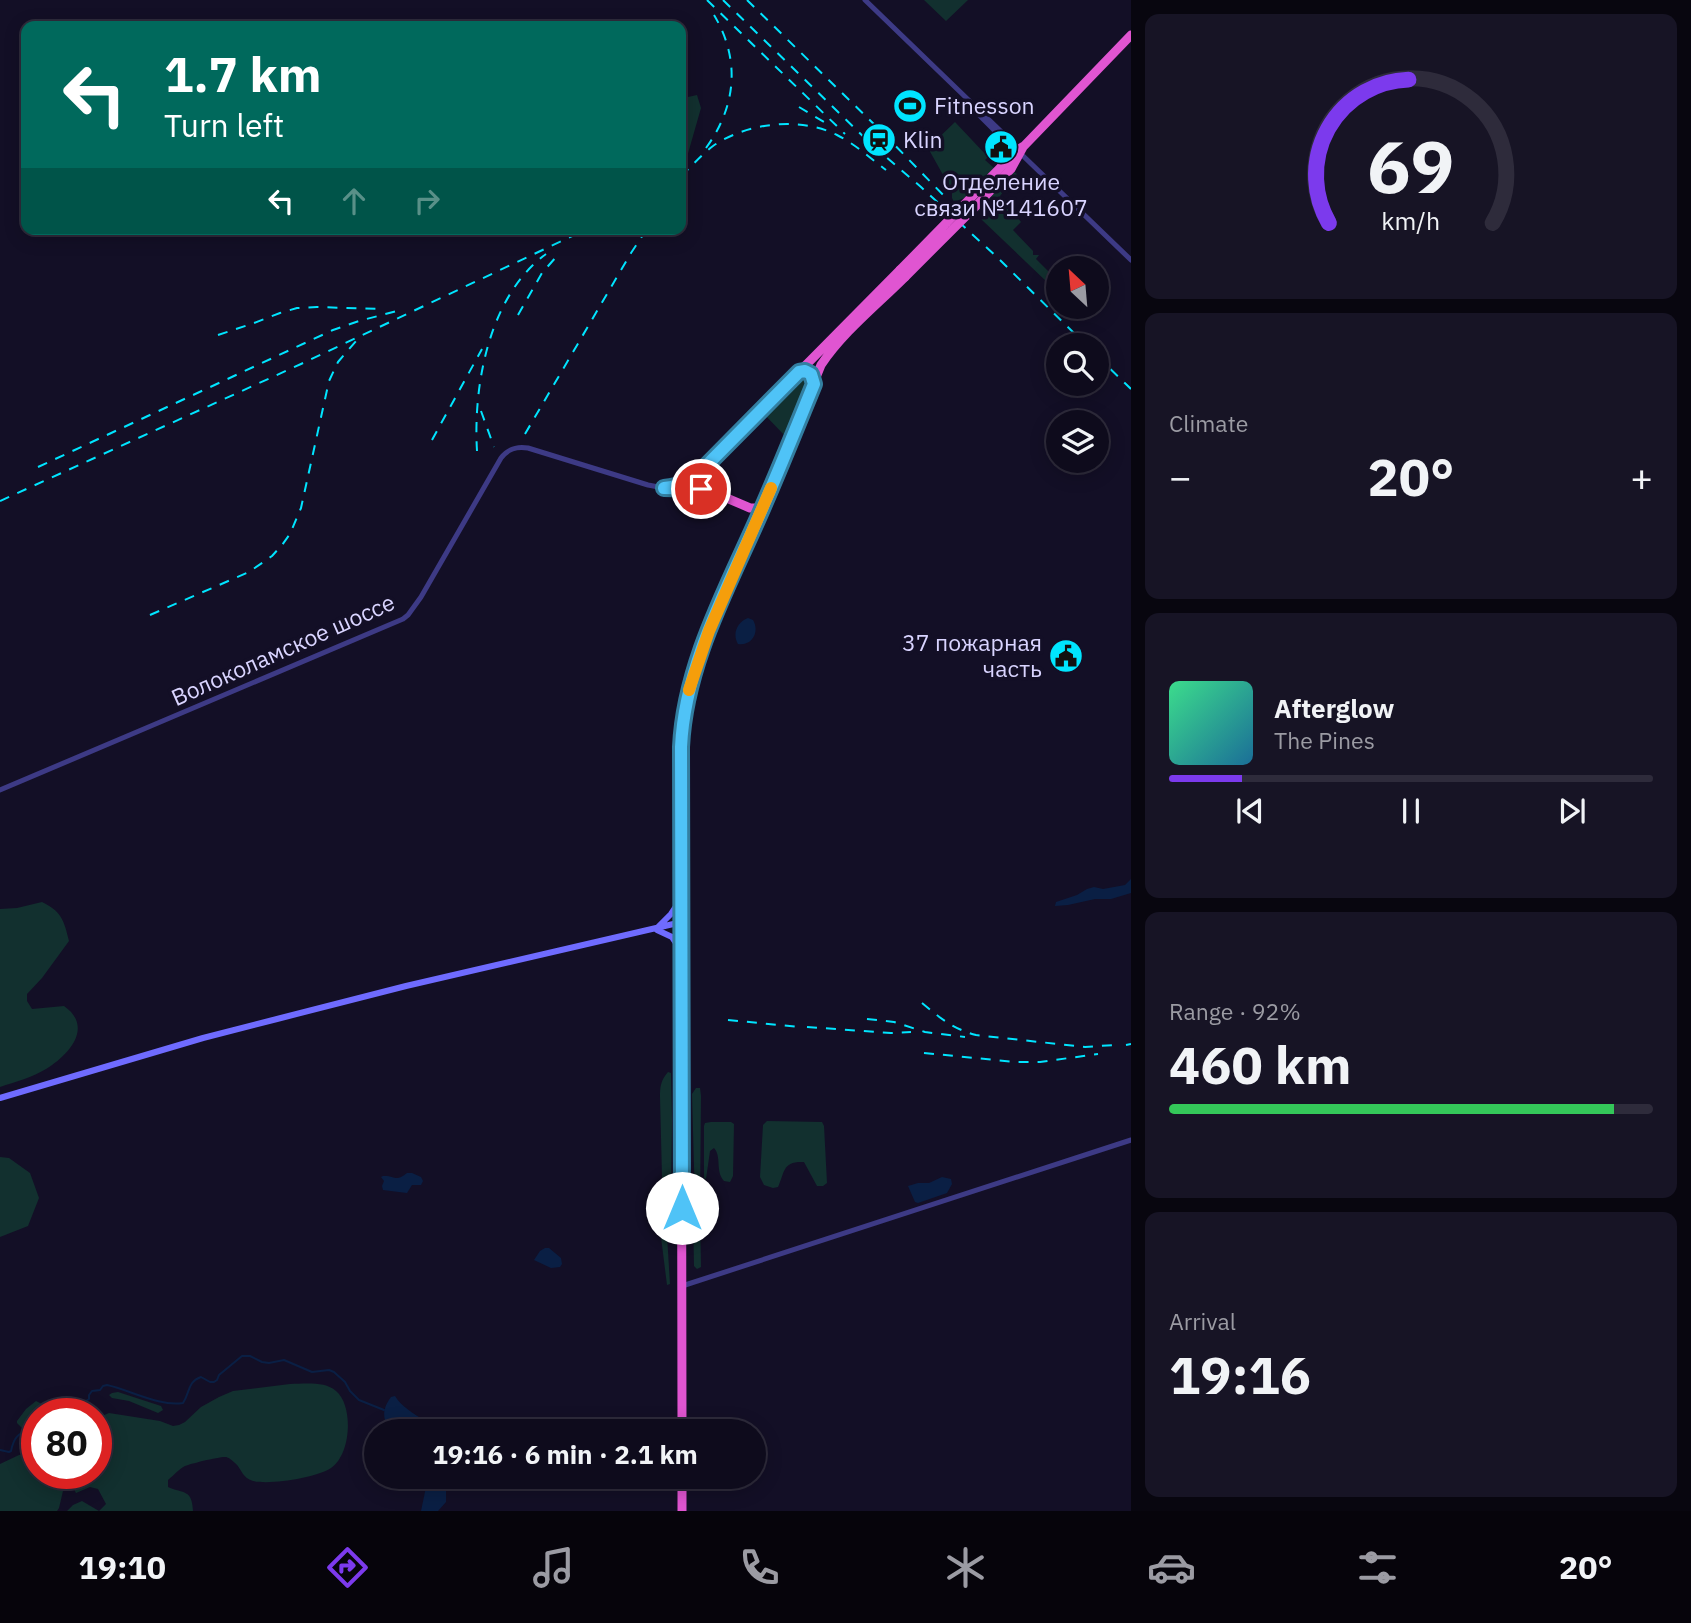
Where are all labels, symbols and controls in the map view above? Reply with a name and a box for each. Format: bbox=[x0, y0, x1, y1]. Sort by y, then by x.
text: 1.7 km bbox=[164, 42, 322, 105]
icon: left bbox=[49, 49, 140, 140]
sports icon: Fitnesson bbox=[891, 87, 929, 125]
place label: Fitnesson bbox=[934, 90, 1035, 120]
text: Turn left bbox=[164, 104, 284, 146]
text: 69 bbox=[1367, 118, 1455, 213]
station icon: Klin bbox=[860, 121, 898, 159]
place label: Klin bbox=[903, 124, 943, 154]
public building icon: Отделение связи №141607 bbox=[982, 128, 1020, 166]
place label: Отделение связи №141607 bbox=[914, 166, 1088, 222]
icon: left bbox=[262, 182, 300, 220]
icon: ahead bbox=[335, 182, 373, 220]
icon: right bbox=[408, 182, 446, 220]
text: km/h bbox=[1382, 204, 1440, 237]
north arrow bbox=[1046, 256, 1110, 318]
map controls bbox=[1046, 256, 1109, 473]
button: search bbox=[1046, 333, 1109, 396]
text: Climate bbox=[1169, 408, 1248, 438]
button: layers bbox=[1046, 410, 1109, 473]
text: 20° bbox=[1368, 443, 1454, 510]
text: − bbox=[1169, 452, 1192, 501]
text: + bbox=[1630, 452, 1653, 501]
pin bbox=[671, 459, 731, 519]
icon: arrive bbox=[682, 470, 720, 508]
street label: Волоколамское шоссе bbox=[166, 586, 399, 712]
place label: 37 пожарная часть bbox=[902, 627, 1042, 683]
public building icon: 37 пожарная часть bbox=[1047, 637, 1085, 675]
text: Afterglow bbox=[1274, 691, 1394, 725]
text: The Pines bbox=[1274, 725, 1375, 755]
icon: previous bbox=[1231, 792, 1269, 830]
icon: pause bbox=[1392, 792, 1430, 830]
icon: next bbox=[1553, 792, 1591, 830]
text: Range · 92% bbox=[1169, 996, 1301, 1026]
text: 460 km bbox=[1169, 1031, 1351, 1098]
position arrow bbox=[645, 1171, 719, 1245]
text: Arrival bbox=[1169, 1306, 1236, 1336]
text: 19:16 bbox=[1169, 1341, 1311, 1408]
speed limit sign: 80 bbox=[21, 1398, 112, 1489]
text: 19:16 · 6 min · 2.1 km bbox=[432, 1437, 698, 1471]
icon: directions bbox=[323, 1543, 372, 1592]
icon: music bbox=[529, 1543, 578, 1592]
icon: phone bbox=[735, 1543, 784, 1592]
icon: climate bbox=[941, 1543, 990, 1592]
icon: car bbox=[1147, 1543, 1196, 1592]
icon: filters bbox=[1353, 1543, 1402, 1592]
text: 19:10 bbox=[79, 1546, 166, 1588]
text: 20° bbox=[1559, 1546, 1612, 1588]

